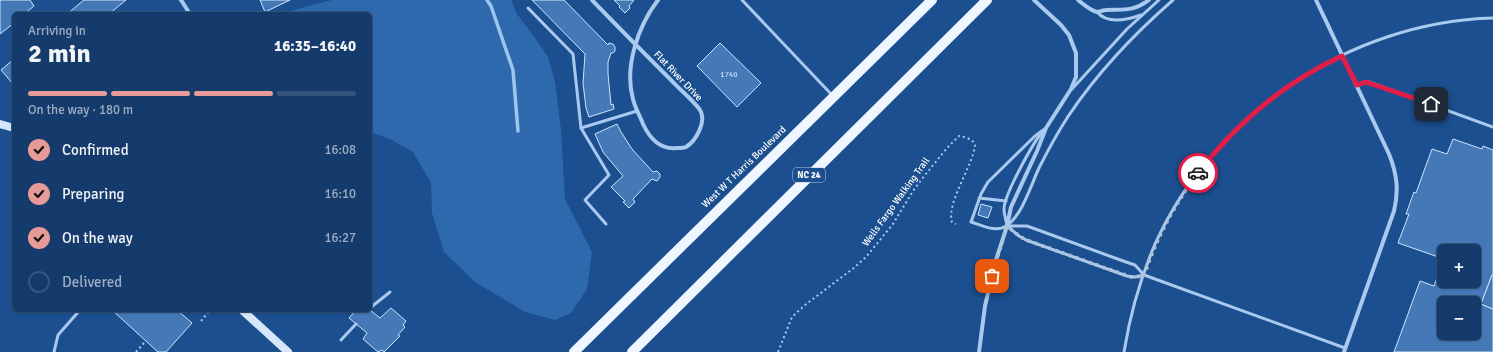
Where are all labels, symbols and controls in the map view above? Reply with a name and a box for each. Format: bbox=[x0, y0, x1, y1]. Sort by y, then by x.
text: Arriving in bbox=[28, 23, 86, 39]
text: 16:35–16:40 bbox=[274, 37, 356, 55]
text: 2 min bbox=[28, 38, 91, 70]
street label: Flat River Drive bbox=[651, 48, 705, 104]
house number: 1740 bbox=[720, 69, 738, 79]
pin bbox=[1414, 87, 1448, 121]
icon: home bbox=[1420, 93, 1442, 115]
text: On the way · 180 m bbox=[28, 102, 133, 118]
street label: West W T Harris Boulevard bbox=[699, 124, 789, 210]
icon: check bbox=[28, 139, 50, 161]
text: Confirmed bbox=[62, 141, 129, 159]
text: 16:08 bbox=[324, 142, 356, 158]
courier bbox=[1178, 153, 1218, 193]
street label: Wells Fargo Walking Trail bbox=[860, 155, 932, 249]
icon: car bbox=[1187, 162, 1209, 184]
road number: NC 24 bbox=[793, 168, 825, 182]
icon: check bbox=[28, 183, 50, 205]
text: Preparing bbox=[62, 185, 125, 203]
text: 16:10 bbox=[324, 186, 356, 202]
icon: check bbox=[28, 227, 50, 249]
text: On the way bbox=[62, 229, 133, 247]
text: 16:27 bbox=[324, 230, 356, 246]
map controls bbox=[1437, 244, 1481, 340]
button: + bbox=[1437, 244, 1481, 288]
pin bbox=[975, 259, 1009, 293]
icon: bag bbox=[981, 265, 1003, 287]
text: Delivered bbox=[62, 273, 122, 291]
button: − bbox=[1437, 296, 1481, 340]

